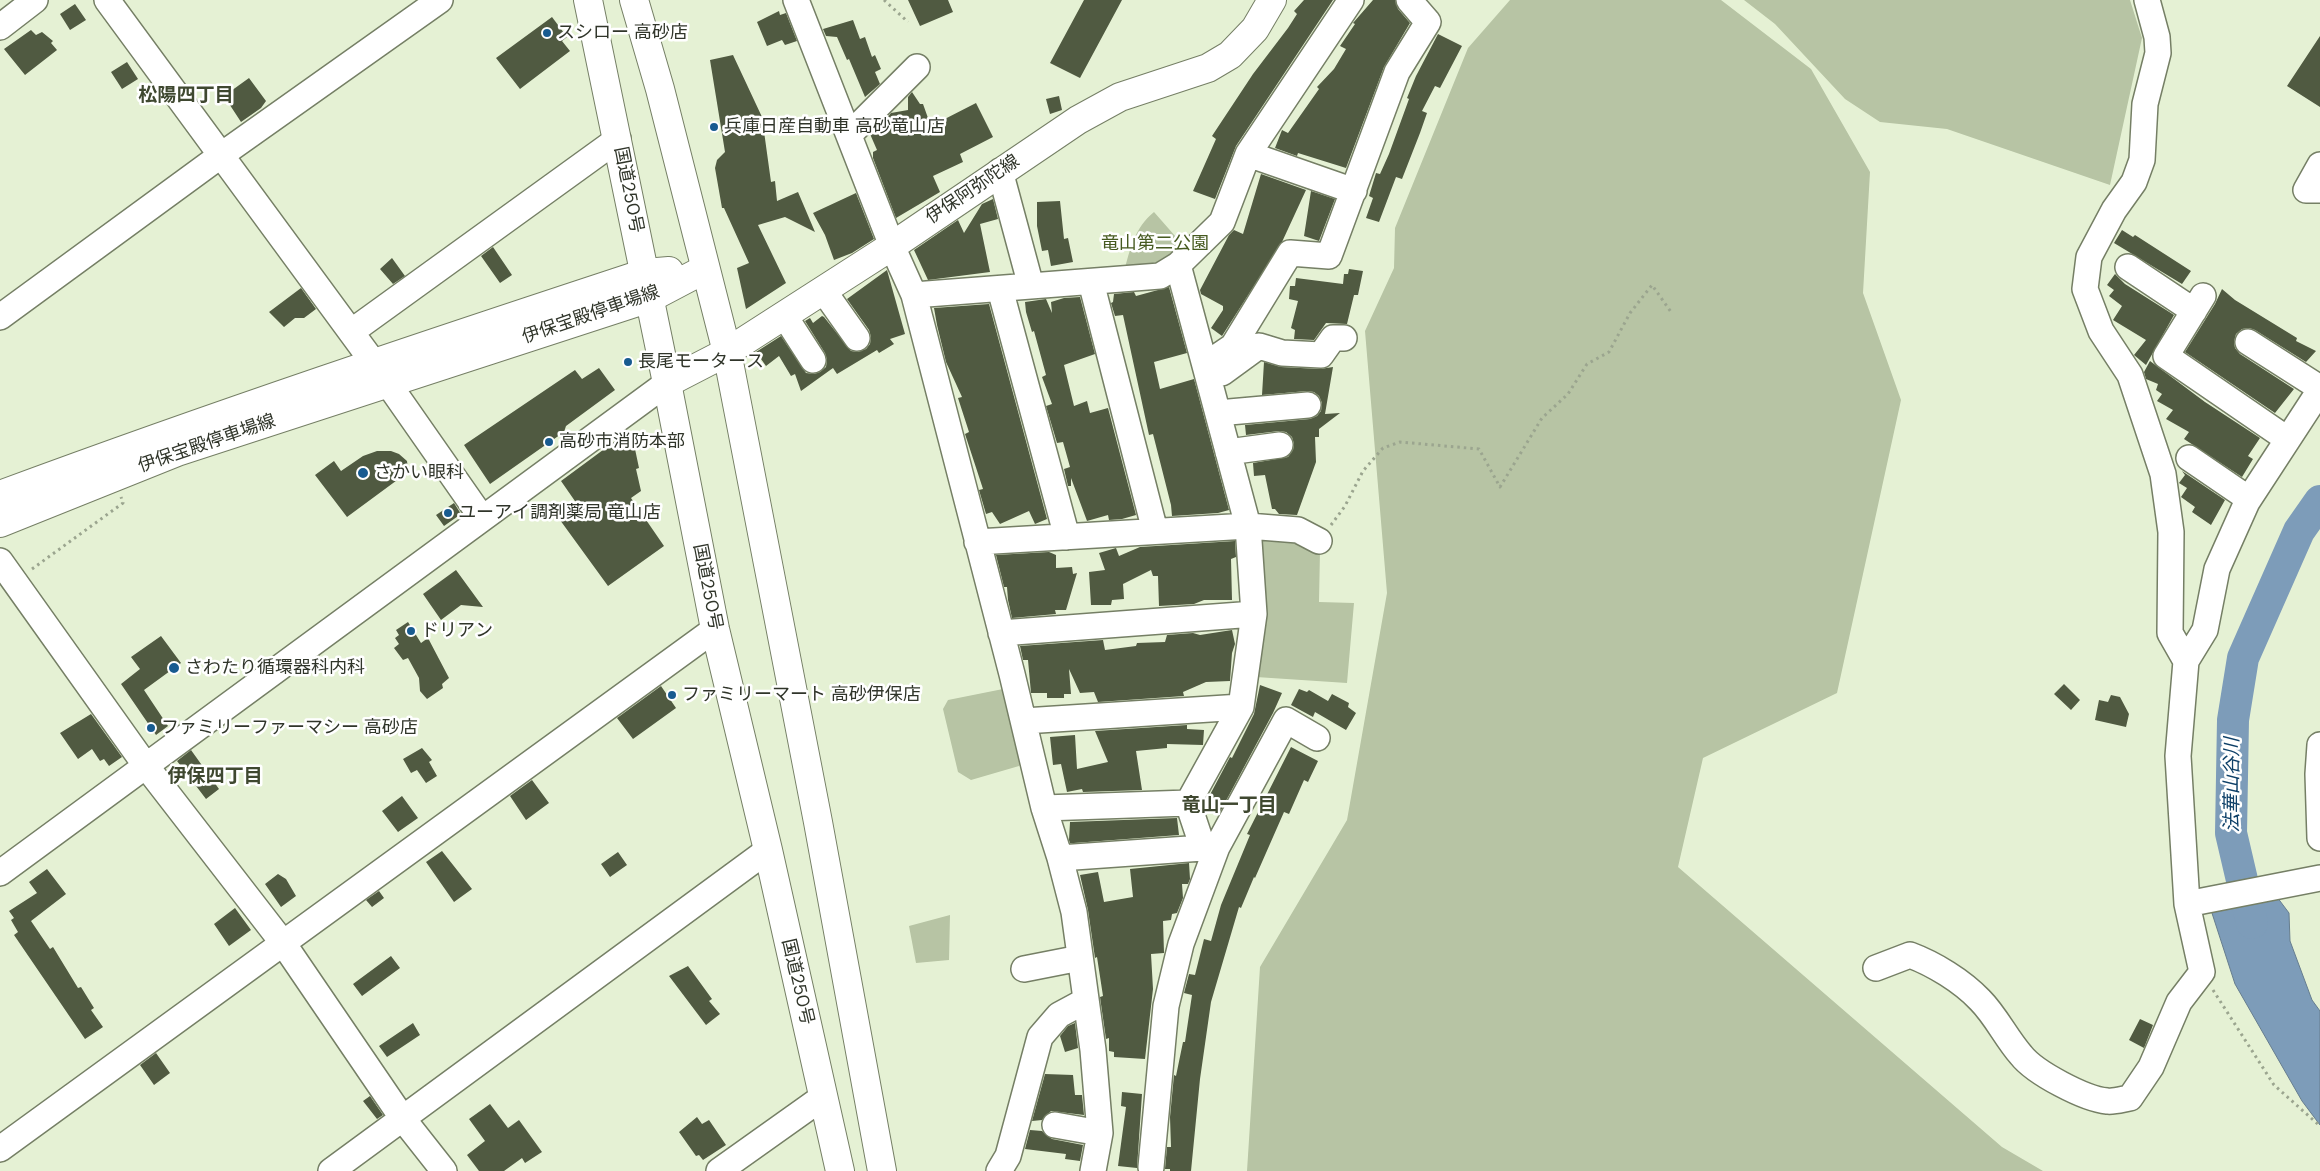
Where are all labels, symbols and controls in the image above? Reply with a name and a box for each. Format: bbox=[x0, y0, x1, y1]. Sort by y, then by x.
place label: スシロー 高砂店 bbox=[557, 22, 688, 44]
marker: スシロー 高砂店 bbox=[541, 27, 553, 39]
district label: 松陽四丁目 bbox=[139, 85, 233, 107]
place label: 兵庫日産自動車 高砂竜山店 bbox=[724, 116, 945, 138]
marker: 兵庫日産自動車 高砂竜山店 bbox=[708, 121, 720, 133]
street label: 国道250号 bbox=[609, 145, 647, 235]
street label: 伊保阿弥陀線 bbox=[922, 151, 1024, 229]
park label: 竜山第二公園 bbox=[1101, 233, 1209, 255]
street label: 伊保宝殿停車場線 bbox=[519, 281, 663, 349]
place label: 長尾モータース bbox=[638, 351, 764, 373]
marker: 長尾モータース bbox=[622, 356, 634, 368]
street label: 伊保宝殿停車場線 bbox=[135, 410, 279, 478]
place label: 高砂市消防本部 bbox=[559, 431, 685, 453]
marker: 高砂市消防本部 bbox=[543, 436, 555, 448]
place label: さかい眼科 bbox=[374, 462, 464, 484]
marker: さかい眼科 bbox=[356, 466, 370, 480]
place label: ユーアイ調剤薬局 竜山店 bbox=[458, 502, 661, 524]
marker: ユーアイ調剤薬局 竜山店 bbox=[442, 507, 454, 519]
street label: 国道250号 bbox=[688, 542, 726, 632]
place label: ドリアン bbox=[421, 620, 493, 642]
marker: ドリアン bbox=[405, 625, 417, 637]
place label: さわたり循環器科内科 bbox=[185, 657, 365, 679]
marker: さわたり循環器科内科 bbox=[167, 661, 181, 675]
place label: ファミリーマート 高砂伊保店 bbox=[682, 684, 921, 706]
marker: ファミリーマート 高砂伊保店 bbox=[666, 689, 678, 701]
place label: ファミリーファーマシー 高砂店 bbox=[161, 717, 418, 739]
marker: ファミリーファーマシー 高砂店 bbox=[145, 722, 157, 734]
water label: 法華山谷川 bbox=[2222, 738, 2244, 832]
district label: 伊保四丁目 bbox=[168, 766, 262, 788]
district label: 竜山一丁目 bbox=[1182, 795, 1276, 817]
street label: 国道250号 bbox=[777, 937, 817, 1027]

